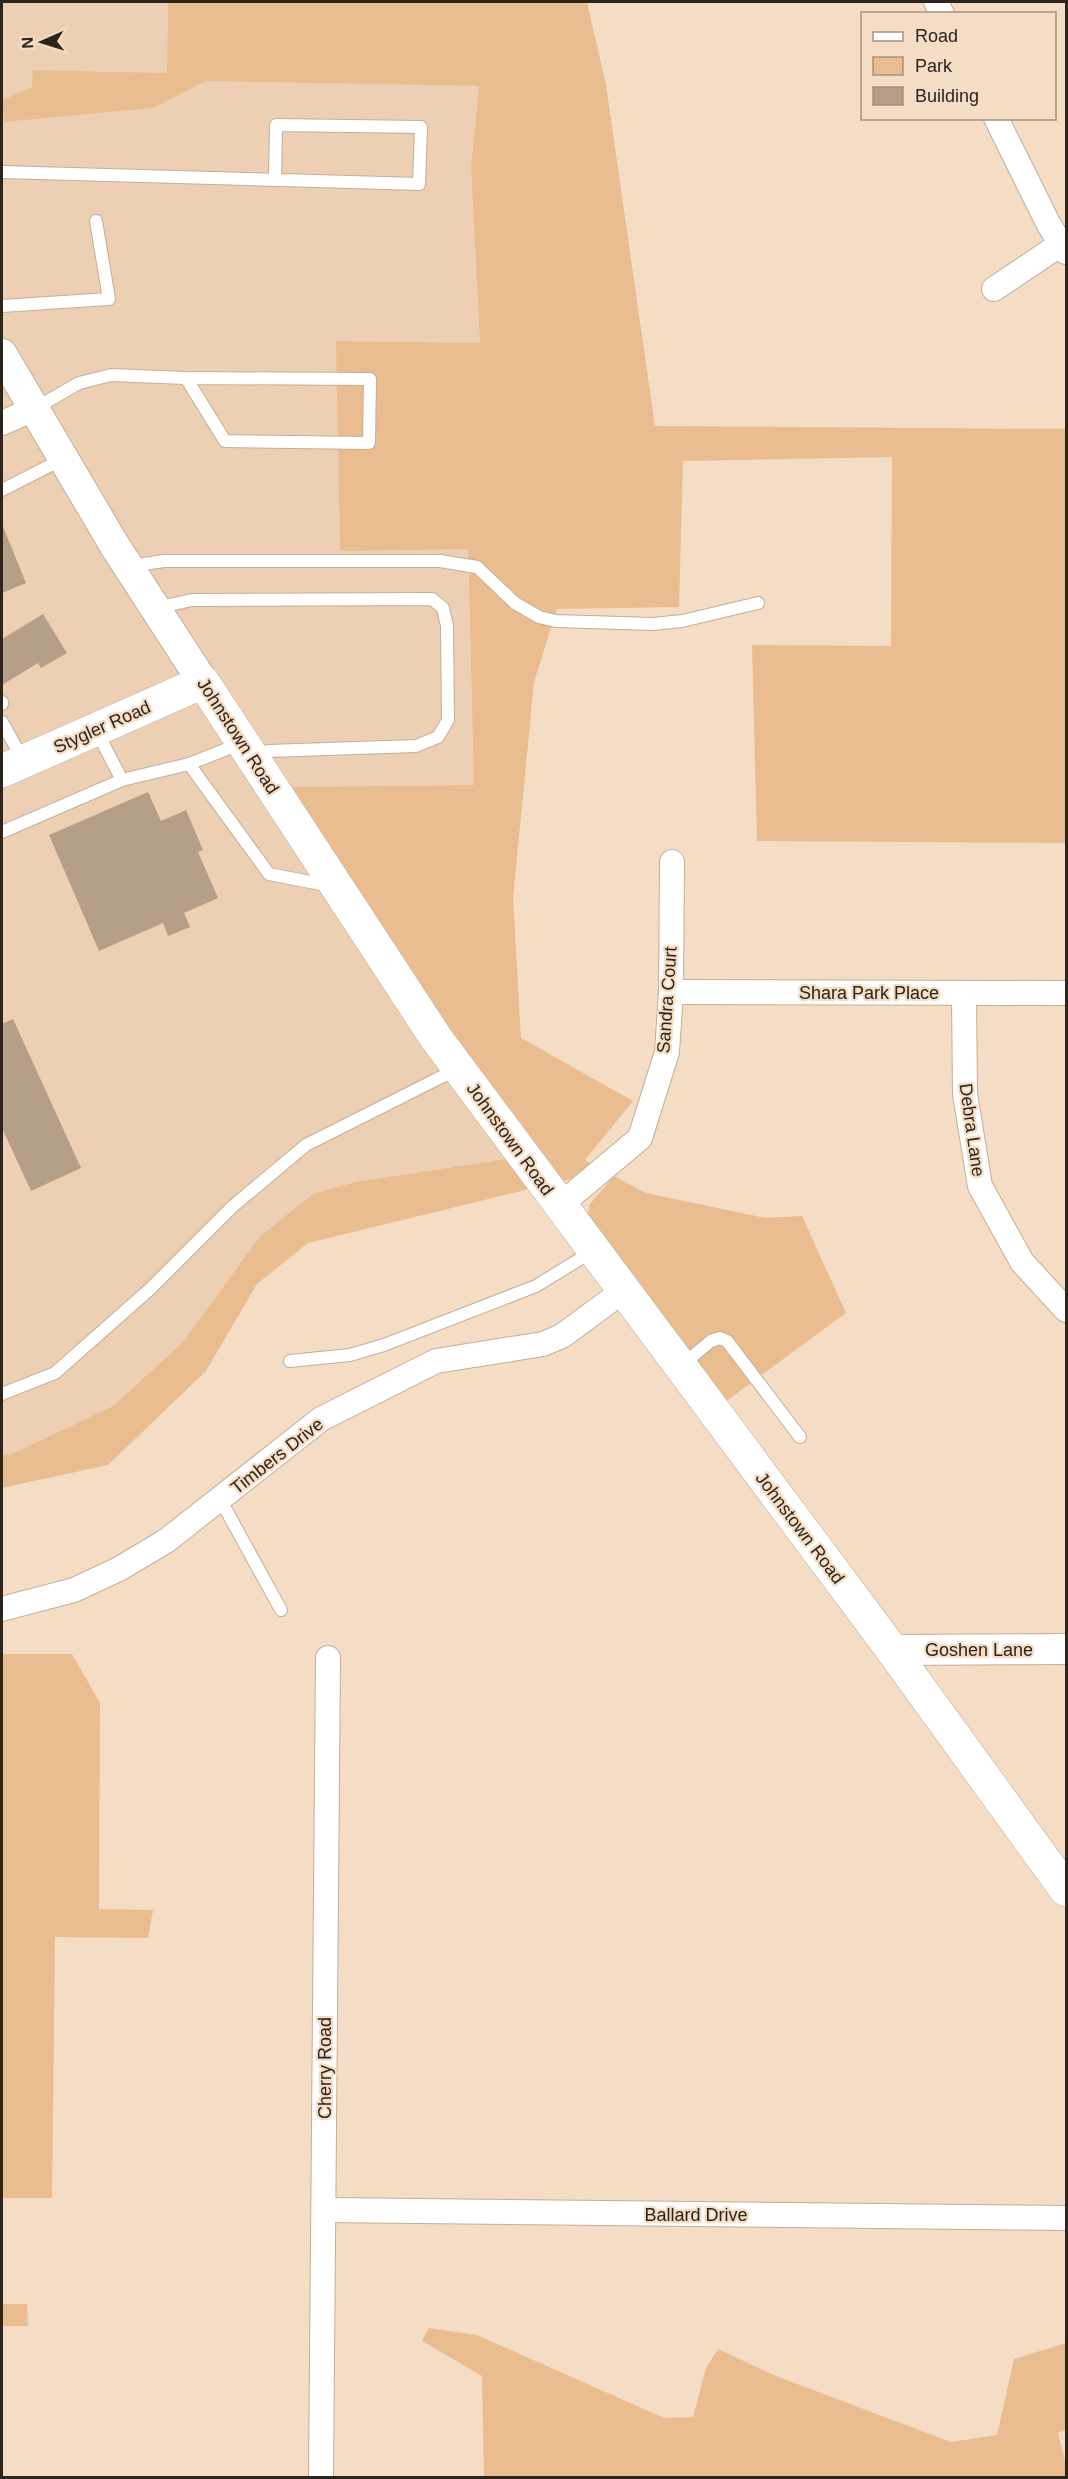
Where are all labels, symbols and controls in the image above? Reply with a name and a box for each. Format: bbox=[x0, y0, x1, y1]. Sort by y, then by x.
north arrow bbox=[12, 12, 72, 72]
legend bbox=[861, 12, 1056, 120]
text: Road bbox=[915, 26, 958, 46]
text: N bbox=[19, 37, 36, 49]
text: Park bbox=[915, 56, 953, 76]
text: Building bbox=[915, 86, 979, 106]
street label: Johnstown Road bbox=[193, 674, 283, 798]
street label: Stygler Road bbox=[50, 697, 154, 757]
street label: Sandra Court bbox=[653, 946, 681, 1054]
street label: Shara Park Place bbox=[799, 983, 939, 1003]
street label: Johnstown Road bbox=[463, 1079, 557, 1199]
street label: Debra Lane bbox=[956, 1082, 988, 1178]
street label: Timbers Drive bbox=[227, 1414, 327, 1498]
street label: Johnstown Road bbox=[752, 1468, 848, 1588]
street label: Goshen Lane bbox=[925, 1640, 1033, 1660]
street label: Cherry Road bbox=[315, 2017, 335, 2119]
street label: Ballard Drive bbox=[644, 2205, 748, 2225]

